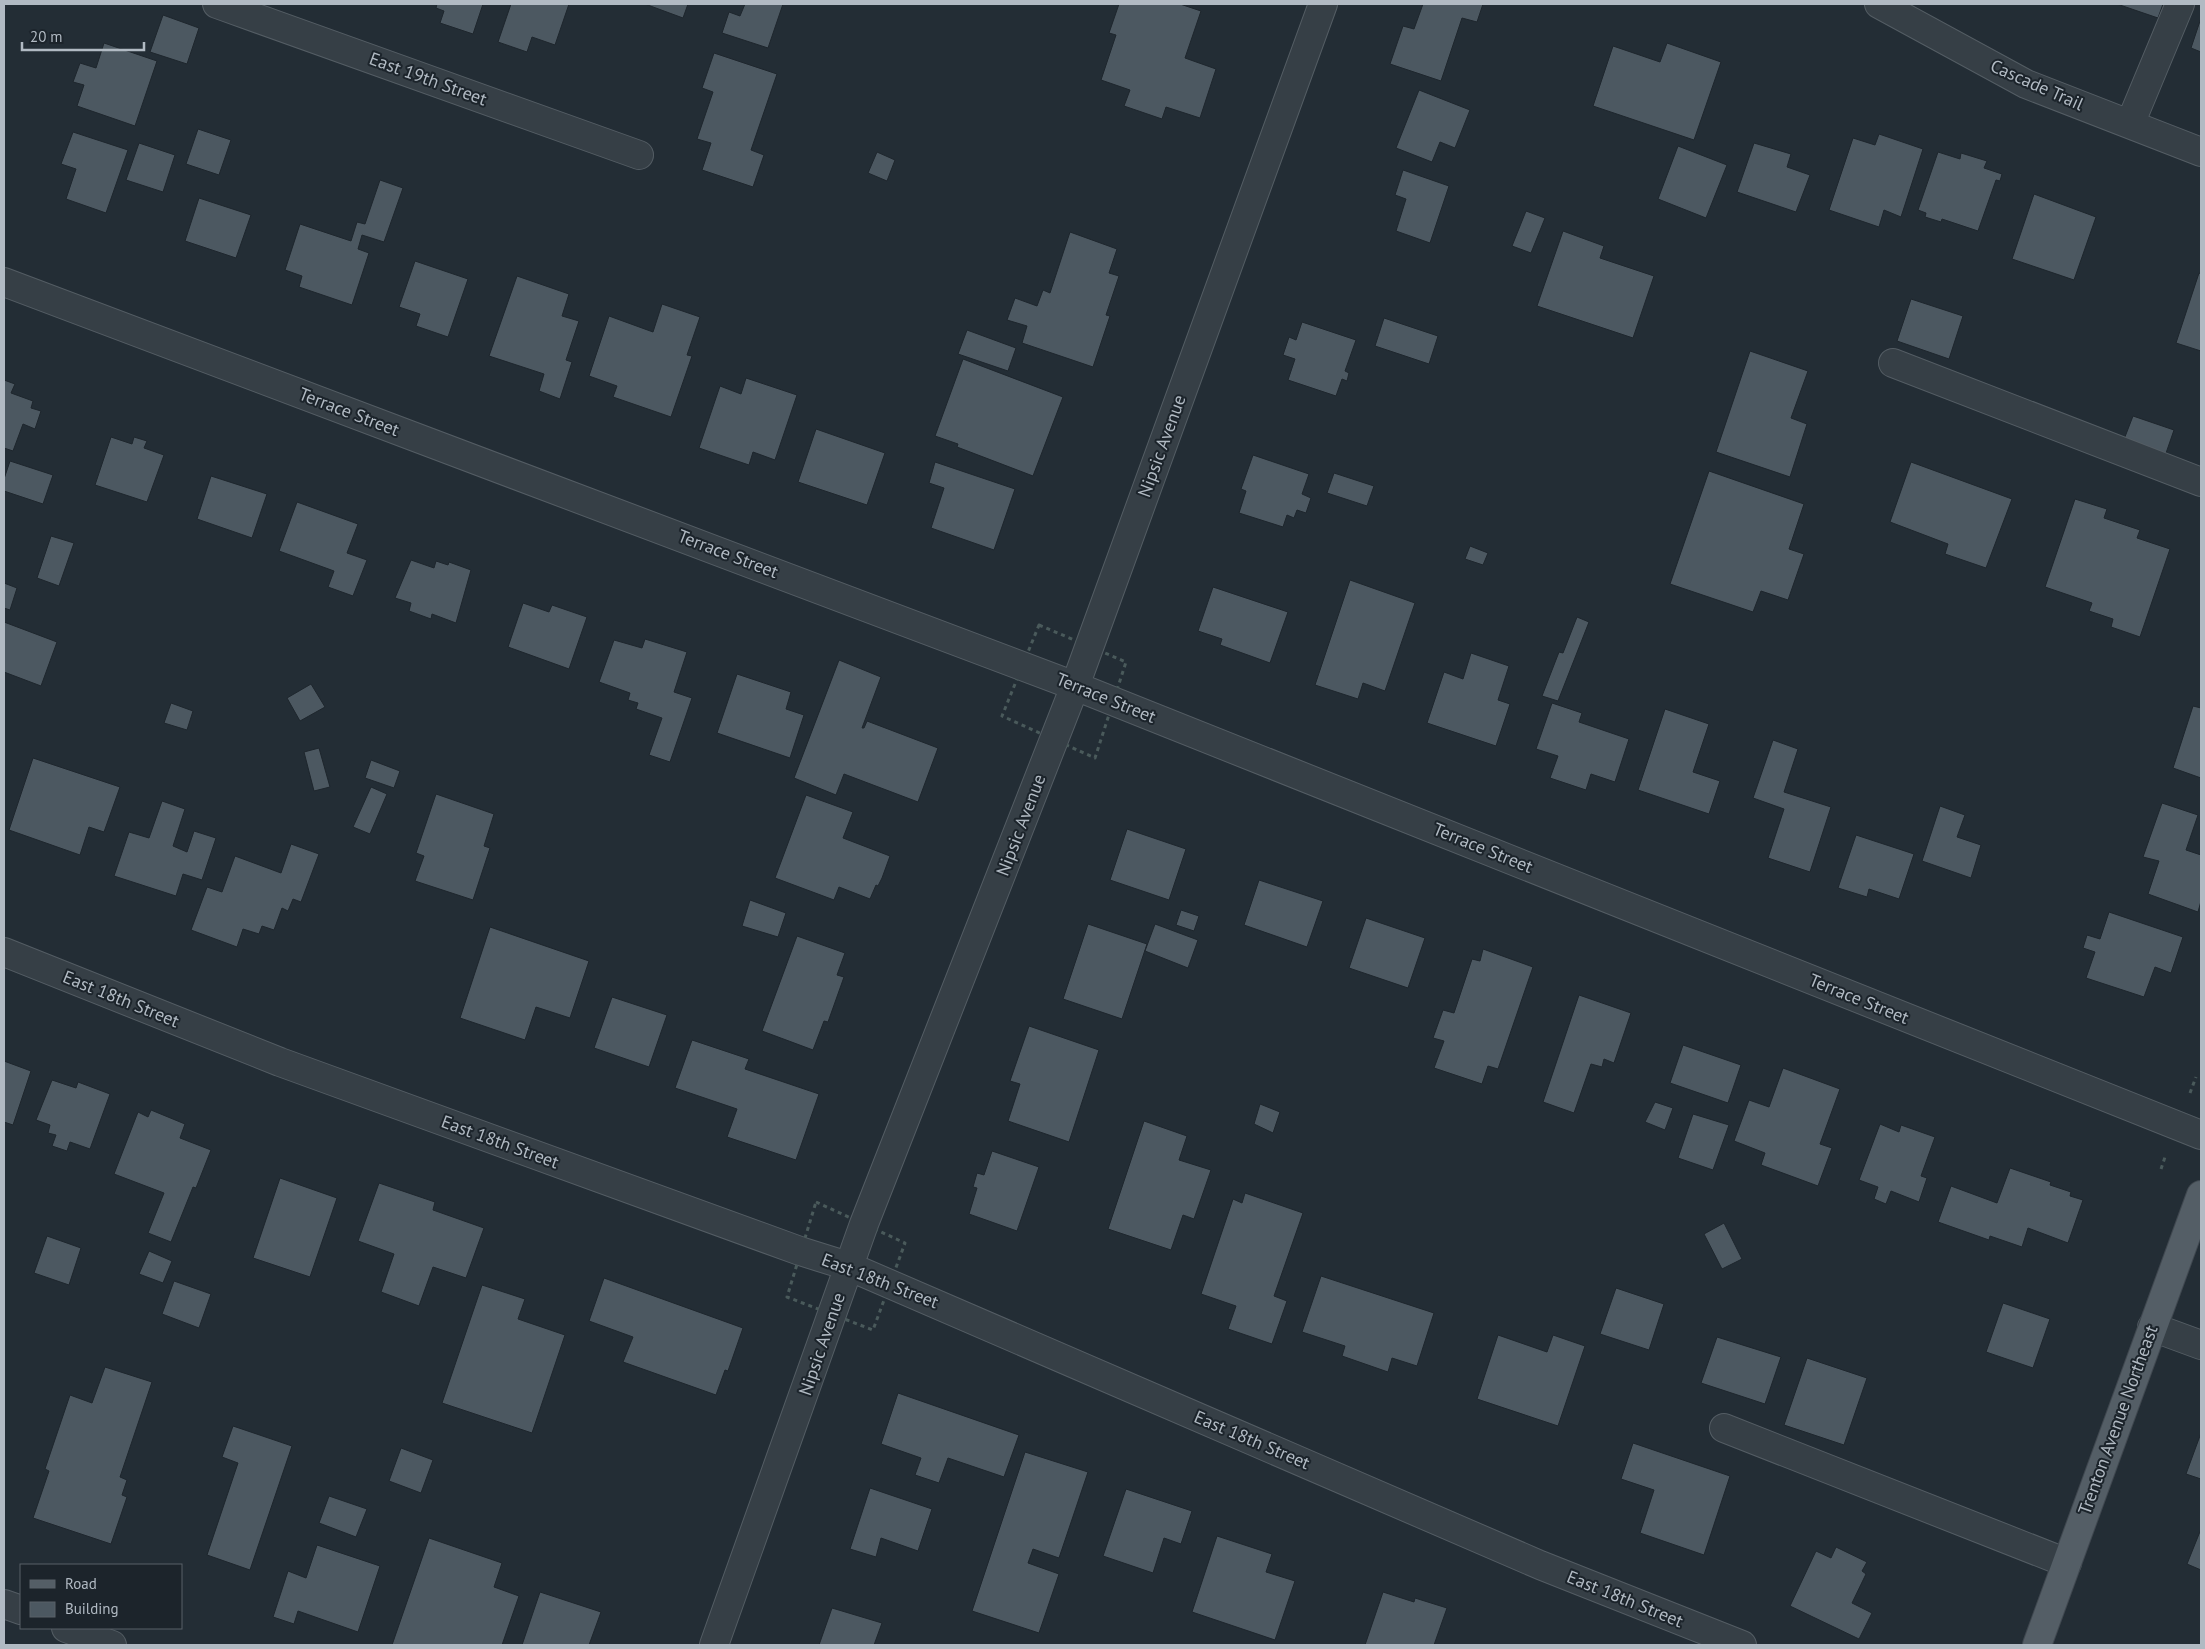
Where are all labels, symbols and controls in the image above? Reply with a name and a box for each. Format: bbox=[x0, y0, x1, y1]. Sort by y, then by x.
scale bar bbox=[22, 20, 145, 52]
text: 20 m bbox=[30, 27, 63, 46]
street label: East 19th Street bbox=[366, 47, 490, 110]
street label: Cascade Trail bbox=[1987, 54, 2088, 116]
street label: Terrace Street bbox=[296, 382, 403, 441]
street label: Nipsic Avenue bbox=[1132, 392, 1191, 500]
street label: Terrace Street bbox=[675, 524, 782, 583]
street label: Terrace Street bbox=[1053, 667, 1159, 728]
street label: Nipsic Avenue bbox=[991, 771, 1050, 879]
street label: Terrace Street bbox=[1430, 817, 1536, 878]
street label: East 18th Street bbox=[60, 965, 183, 1032]
street label: Terrace Street bbox=[1806, 968, 1912, 1029]
street label: East 18th Street bbox=[438, 1110, 562, 1173]
street label: East 18th Street bbox=[818, 1248, 942, 1313]
street label: Nipsic Avenue bbox=[793, 1289, 850, 1398]
street label: Trenton Avenue Northeast bbox=[2073, 1322, 2163, 1518]
street label: East 18th Street bbox=[1191, 1405, 1313, 1474]
legend bbox=[20, 1564, 182, 1629]
street label: East 18th Street bbox=[1564, 1565, 1687, 1632]
text: Road bbox=[65, 1574, 97, 1593]
text: Building bbox=[65, 1599, 119, 1618]

